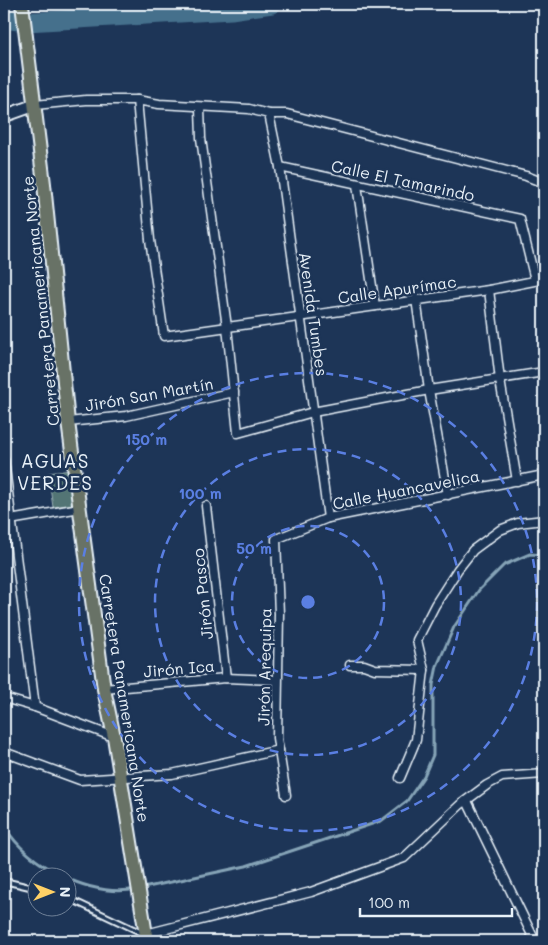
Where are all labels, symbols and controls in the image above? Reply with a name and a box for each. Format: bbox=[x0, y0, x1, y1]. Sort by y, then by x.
street label: Calle El Tamarindo bbox=[330, 155, 476, 205]
street label: Carretera Panamericana Norte bbox=[16, 175, 64, 427]
street label: Avenida Tumbes bbox=[295, 251, 333, 377]
street label: Calle Apurímac bbox=[336, 270, 458, 308]
street label: Jirón San Martín bbox=[83, 372, 215, 416]
text: 150 m bbox=[125, 429, 167, 449]
district label: AGUAS VERDES bbox=[17, 448, 93, 495]
street label: Calle Huancavelica bbox=[331, 464, 481, 514]
text: 100 m bbox=[178, 483, 222, 503]
text: 50 m bbox=[236, 538, 272, 558]
street label: Jirón Pasco bbox=[187, 547, 217, 641]
street label: Carretera Panamericana Norte bbox=[95, 572, 155, 824]
centre of rings bbox=[299, 593, 317, 611]
street label: Jirón Arequipa bbox=[252, 608, 276, 726]
street label: Jirón Ica bbox=[142, 654, 216, 682]
north arrow bbox=[28, 868, 78, 918]
scale bar bbox=[360, 885, 513, 917]
text: N bbox=[56, 887, 75, 897]
text: 100 m bbox=[368, 892, 410, 912]

